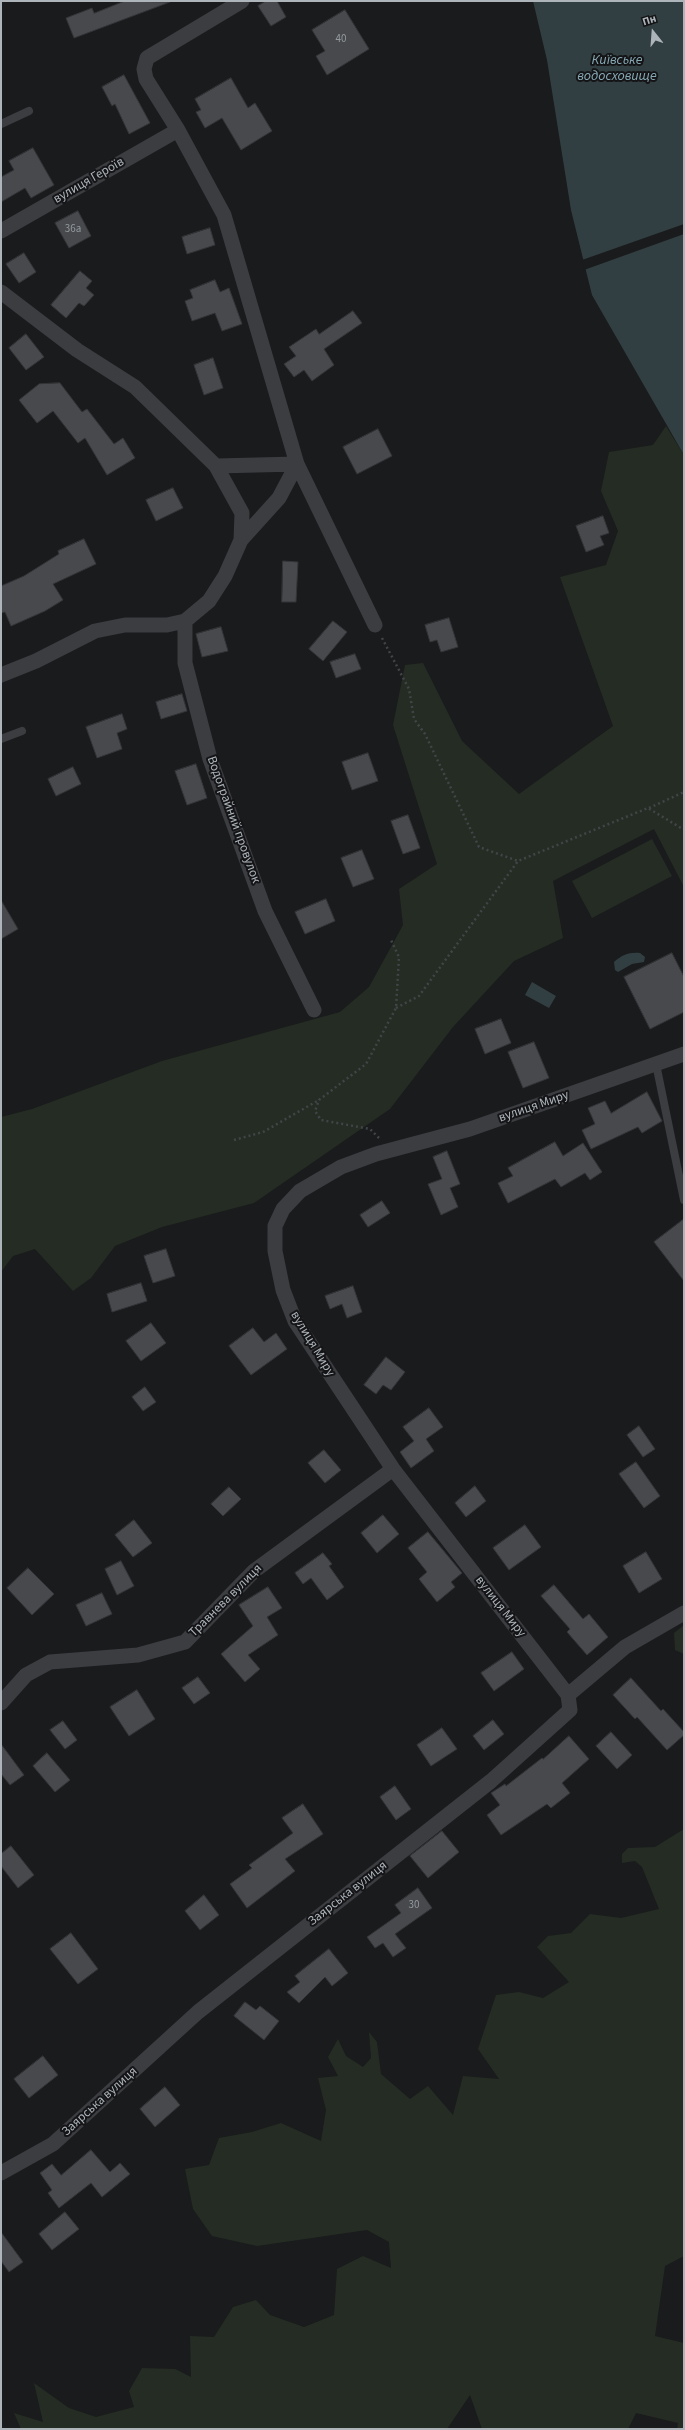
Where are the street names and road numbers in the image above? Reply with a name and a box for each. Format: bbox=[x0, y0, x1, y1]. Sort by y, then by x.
street label: вулиця Героїв bbox=[51, 155, 127, 207]
street label: Водограйний провулок bbox=[203, 754, 263, 886]
street label: вулиця Миру bbox=[497, 1088, 571, 1126]
street label: вулиця Миру bbox=[286, 1309, 338, 1379]
street label: Травнева вулиця bbox=[186, 1561, 266, 1641]
street label: вулиця Миру bbox=[471, 1573, 529, 1641]
street label: Заярська вулиця bbox=[305, 1858, 391, 1930]
street label: Заярська вулиця bbox=[59, 2064, 141, 2140]

